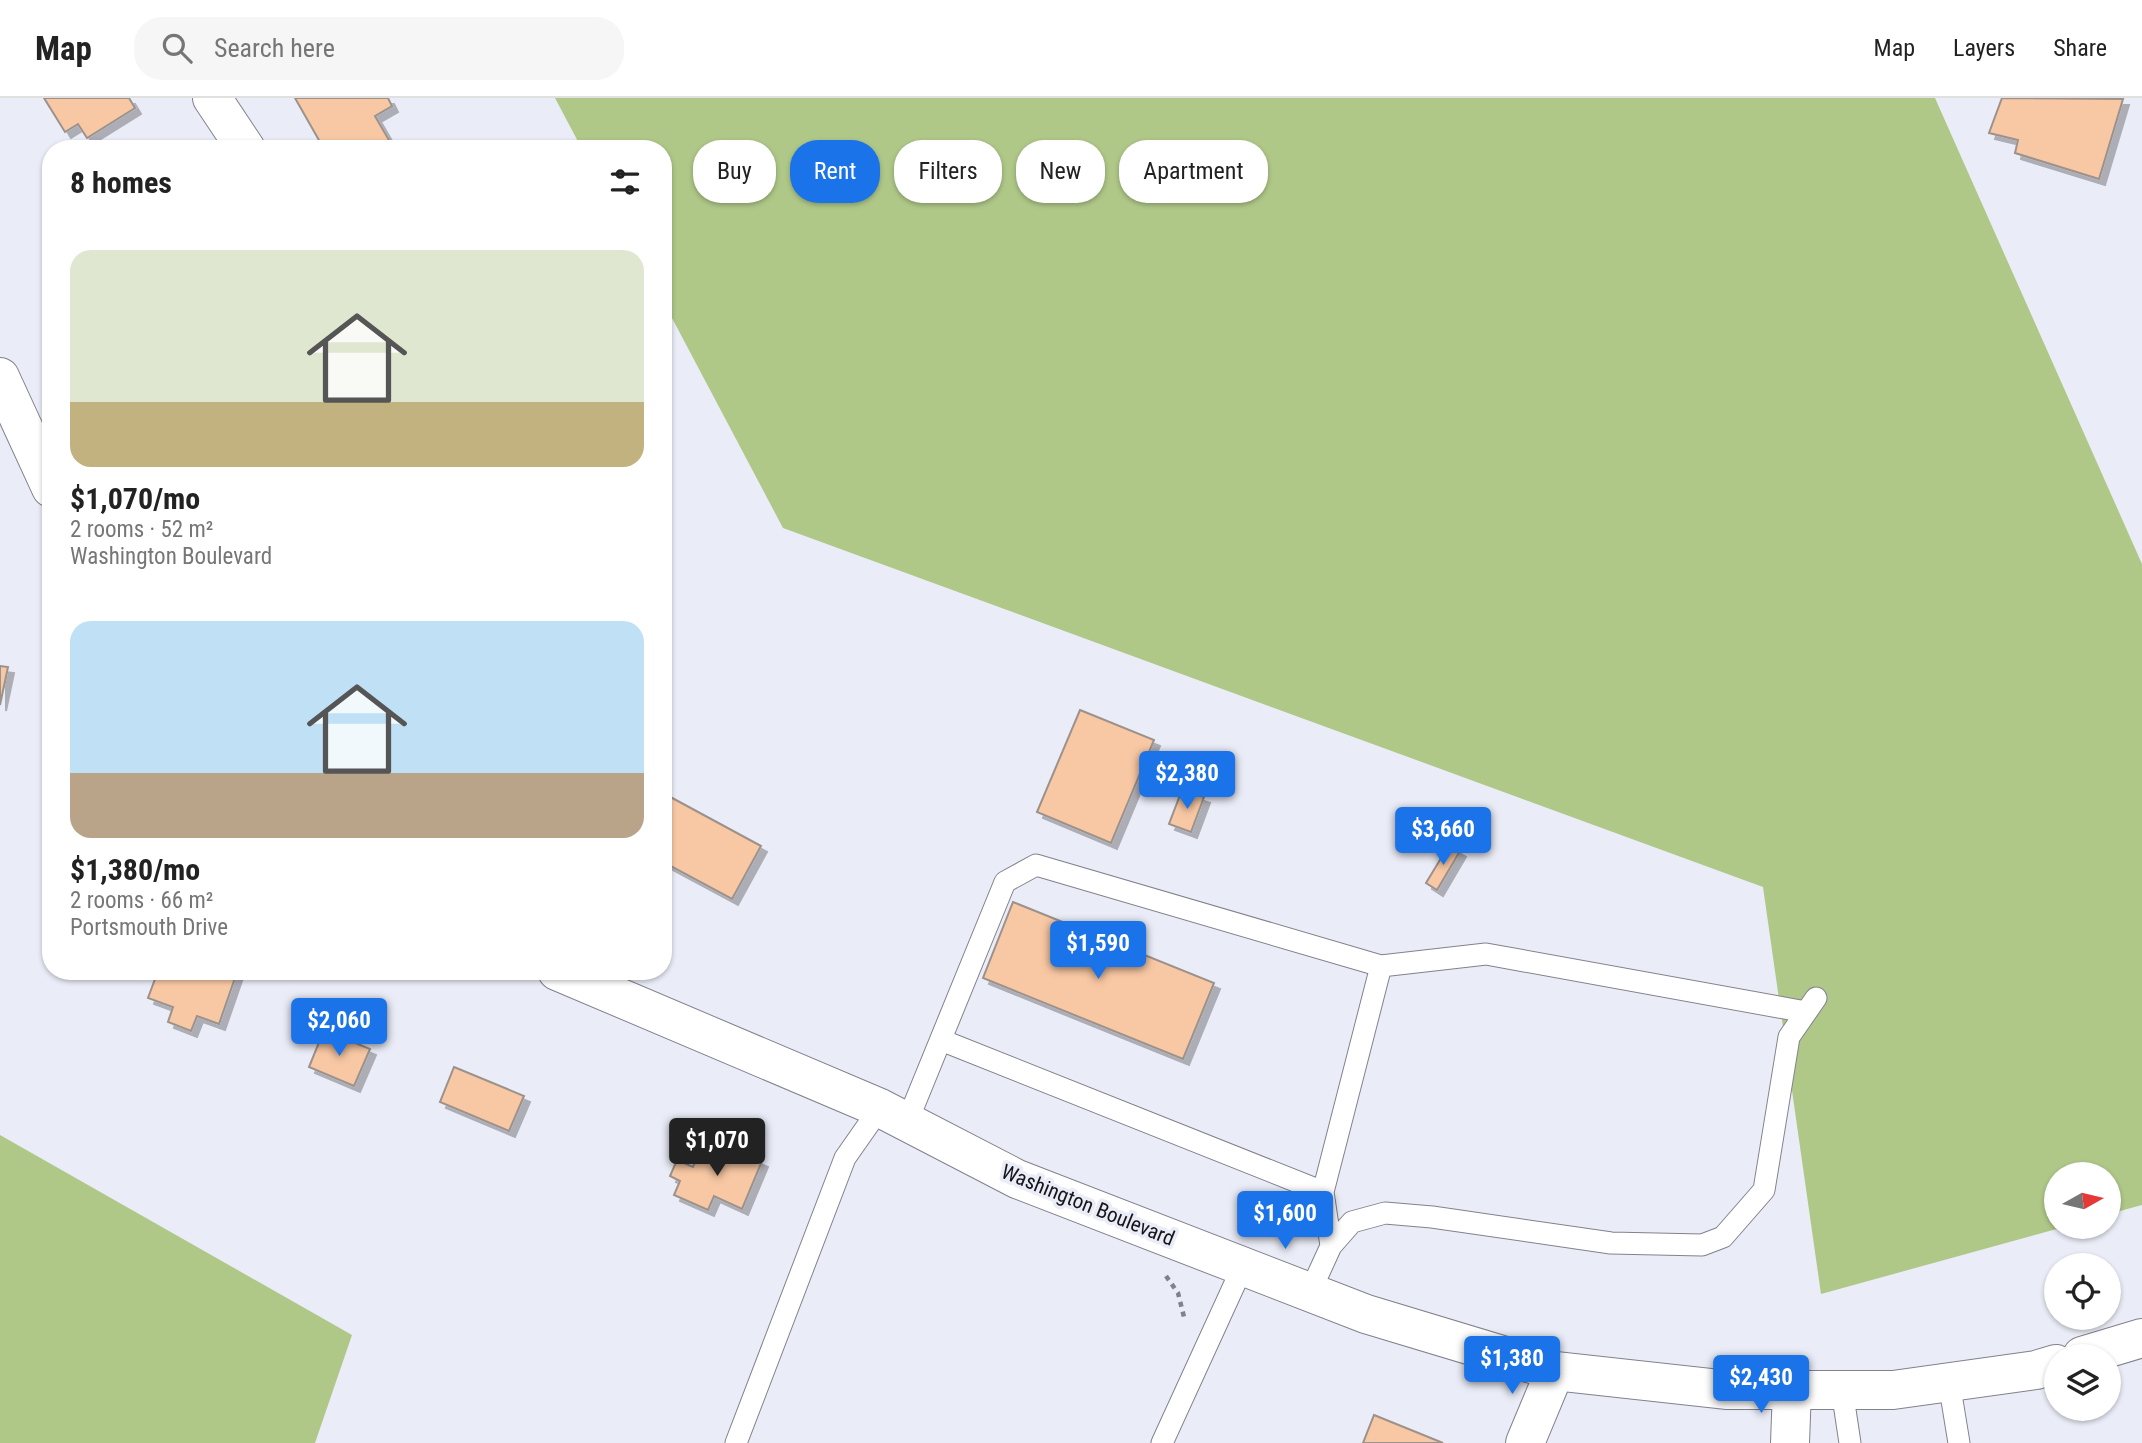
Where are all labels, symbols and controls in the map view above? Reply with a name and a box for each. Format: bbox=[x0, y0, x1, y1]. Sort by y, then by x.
search box bbox=[134, 17, 624, 80]
text: Map bbox=[35, 29, 92, 68]
icon: search bbox=[158, 29, 196, 67]
text: Search here bbox=[214, 33, 335, 63]
text: Map bbox=[1874, 34, 1915, 62]
text: Layers bbox=[1953, 34, 2015, 62]
text: Share bbox=[2053, 34, 2107, 62]
chip: Buy bbox=[693, 140, 776, 203]
chip: Rent bbox=[790, 140, 880, 203]
chip: Filters bbox=[894, 140, 1002, 203]
chip: New bbox=[1016, 140, 1105, 203]
chip: Apartment bbox=[1119, 140, 1268, 203]
icon: filters bbox=[606, 163, 644, 201]
text: 8 homes bbox=[70, 165, 172, 200]
icon: home bbox=[294, 295, 420, 421]
text: $1,070/mo bbox=[70, 481, 200, 516]
text: 2 rooms · 52 m² bbox=[70, 516, 213, 543]
text: Washington Boulevard bbox=[70, 543, 272, 570]
icon: home bbox=[294, 666, 420, 792]
pin: $2,380 bbox=[1130, 752, 1244, 811]
text: $2,380 bbox=[1155, 760, 1219, 787]
pin: $3,660 bbox=[1386, 808, 1500, 867]
text: $3,660 bbox=[1411, 816, 1475, 843]
text: $1,380/mo bbox=[70, 852, 200, 887]
text: 2 rooms · 66 m² bbox=[70, 887, 213, 914]
text: Portsmouth Drive bbox=[70, 914, 228, 941]
pin: $1,590 bbox=[1041, 922, 1155, 981]
text: $1,590 bbox=[1066, 930, 1130, 957]
pin: $2,060 bbox=[282, 998, 396, 1058]
text: $2,060 bbox=[307, 1007, 371, 1034]
pin: $1,070 bbox=[660, 1118, 774, 1178]
text: $1,070 bbox=[685, 1127, 749, 1154]
street label: Washington Boulevard bbox=[998, 1159, 1178, 1251]
north arrow bbox=[2044, 1162, 2121, 1239]
map controls bbox=[2044, 1162, 2121, 1421]
pin: $1,600 bbox=[1228, 1192, 1342, 1251]
text: $1,600 bbox=[1253, 1200, 1317, 1227]
button: locate bbox=[2044, 1253, 2121, 1330]
pin: $1,380 bbox=[1455, 1336, 1569, 1396]
button: layers bbox=[2044, 1344, 2121, 1421]
text: $1,380 bbox=[1480, 1345, 1544, 1372]
pin: $2,430 bbox=[1704, 1356, 1818, 1415]
text: $2,430 bbox=[1729, 1364, 1793, 1391]

